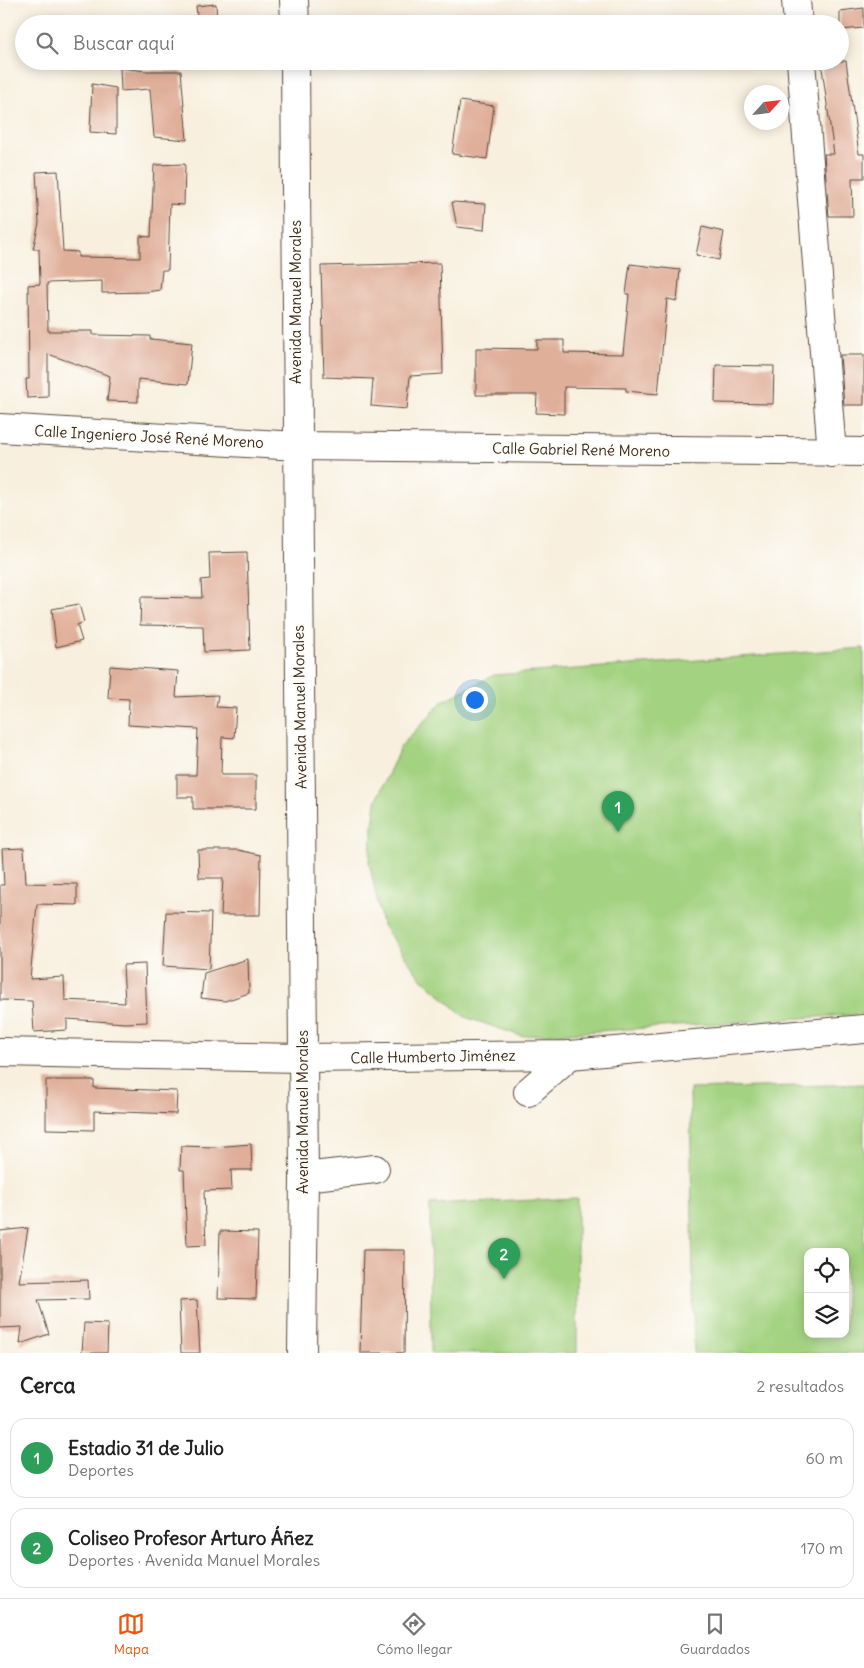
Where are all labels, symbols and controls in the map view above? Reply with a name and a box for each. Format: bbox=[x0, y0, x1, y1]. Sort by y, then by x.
search box bbox=[15, 15, 849, 70]
icon: search bbox=[33, 29, 61, 57]
text: Buscar aquí bbox=[73, 31, 174, 55]
north arrow bbox=[744, 85, 789, 130]
street label: Avenida Manuel Morales bbox=[286, 220, 305, 384]
street label: Calle Ingeniero José René Moreno bbox=[34, 421, 264, 452]
street label: Calle Gabriel René Moreno bbox=[492, 438, 670, 461]
street label: Avenida Manuel Morales bbox=[289, 625, 310, 789]
your location bbox=[462, 687, 488, 713]
pin: 1 bbox=[602, 791, 634, 832]
street label: Avenida Manuel Morales bbox=[293, 1030, 312, 1194]
street label: Calle Humberto Jiménez bbox=[350, 1046, 516, 1067]
pin: 2 bbox=[488, 1238, 520, 1279]
map controls bbox=[804, 1248, 849, 1338]
button: locate bbox=[804, 1248, 849, 1293]
button: layers bbox=[804, 1293, 849, 1338]
text: Cerca bbox=[20, 1372, 75, 1399]
text: 2 resultados bbox=[756, 1376, 844, 1396]
text: Estadio 31 de Julio bbox=[68, 1436, 224, 1460]
text: 1 bbox=[34, 1448, 40, 1468]
text: 60 m bbox=[805, 1448, 843, 1468]
text: Deportes bbox=[68, 1460, 134, 1480]
text: Coliseo Profesor Arturo Áñez bbox=[68, 1526, 313, 1550]
text: 2 bbox=[33, 1538, 41, 1558]
text: 170 m bbox=[800, 1538, 843, 1558]
text: Deportes · Avenida Manuel Morales bbox=[68, 1550, 320, 1570]
tab: Mapa bbox=[114, 1610, 149, 1658]
tab: Cómo llegar bbox=[377, 1610, 452, 1658]
tab: Guardados bbox=[680, 1610, 750, 1658]

